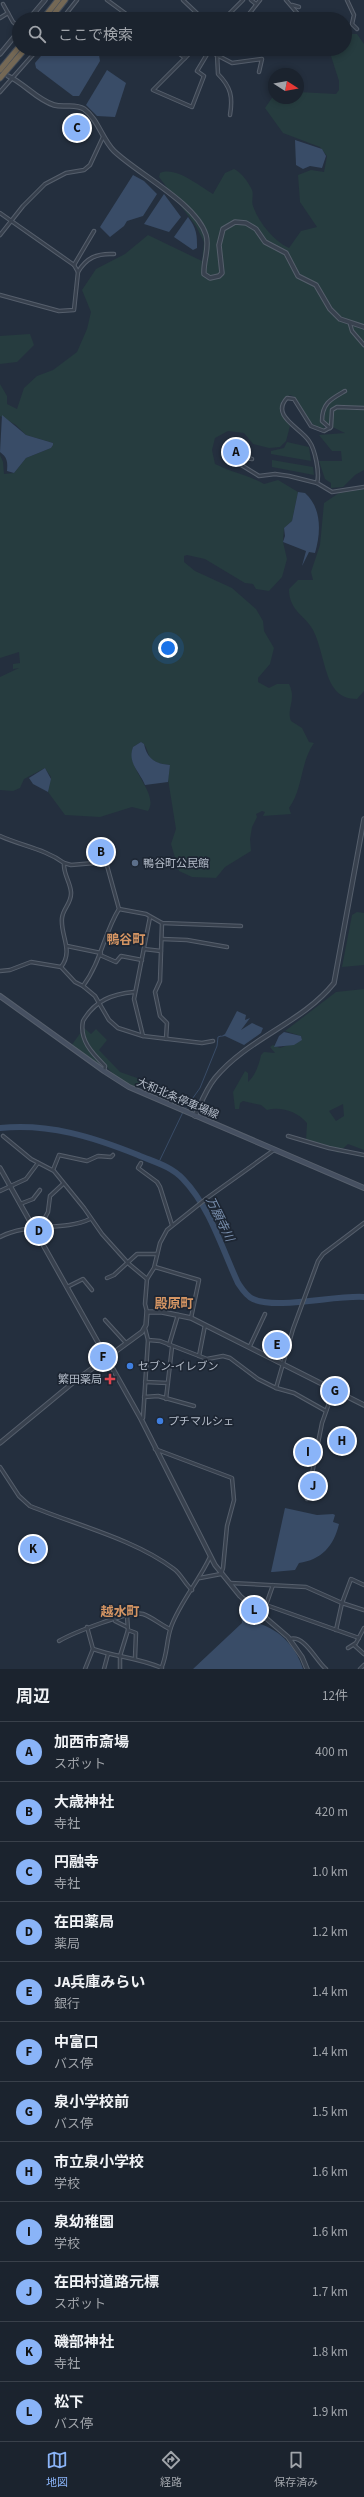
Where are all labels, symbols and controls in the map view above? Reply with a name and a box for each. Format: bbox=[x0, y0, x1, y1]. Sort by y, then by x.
search box bbox=[12, 12, 352, 56]
icon: search bbox=[26, 23, 48, 45]
text: ここで検索 bbox=[58, 25, 133, 46]
north arrow bbox=[268, 68, 304, 104]
pin: C bbox=[64, 113, 90, 143]
pin: A bbox=[223, 437, 249, 467]
your location bbox=[158, 638, 178, 658]
pin: B bbox=[88, 837, 114, 867]
place label: 鴨谷町公民館 bbox=[143, 856, 209, 871]
marker: 鴨谷町公民館 bbox=[130, 858, 140, 868]
district label: 鴨谷町 bbox=[106, 931, 146, 949]
street label: 大和北条停車場線 bbox=[134, 1074, 221, 1123]
water label: 万願寺川 bbox=[201, 1194, 239, 1246]
pin: D bbox=[26, 1216, 52, 1246]
district label: 殿原町 bbox=[154, 1295, 194, 1313]
pin: E bbox=[264, 1330, 290, 1360]
pin: F bbox=[90, 1342, 116, 1372]
place label: セブン-イレブン bbox=[138, 1359, 218, 1374]
marker: セブン-イレブン bbox=[125, 1361, 135, 1371]
place label: 繁田薬局 bbox=[58, 1372, 102, 1387]
marker: 繁田薬局 bbox=[105, 1374, 115, 1384]
pin: G bbox=[322, 1376, 348, 1406]
place label: プチマルシェ bbox=[168, 1414, 234, 1429]
marker: プチマルシェ bbox=[155, 1416, 165, 1426]
pin: H bbox=[329, 1426, 355, 1456]
pin: I bbox=[295, 1437, 321, 1467]
pin: J bbox=[300, 1471, 326, 1501]
pin: K bbox=[20, 1534, 46, 1564]
pin: L bbox=[241, 1595, 267, 1625]
district label: 越水町 bbox=[100, 1603, 140, 1621]
text: 周辺 bbox=[16, 1685, 50, 1709]
text: 12件 bbox=[322, 1687, 348, 1705]
text: 加西市斎場 bbox=[54, 1732, 129, 1753]
text: A bbox=[25, 1743, 33, 1761]
text: 400 m bbox=[315, 1743, 348, 1761]
text: スポット bbox=[54, 1755, 106, 1773]
text: 大歳神社 bbox=[54, 1792, 114, 1813]
text: B bbox=[25, 1803, 33, 1821]
text: 420 m bbox=[315, 1803, 348, 1821]
text: 寺社 bbox=[54, 1815, 80, 1833]
text: 円融寺 bbox=[54, 1852, 99, 1873]
text: C bbox=[25, 1863, 33, 1881]
text: 1.0 km bbox=[312, 1863, 348, 1881]
text: 寺社 bbox=[54, 1875, 80, 1893]
text: 在田薬局 bbox=[54, 1912, 114, 1933]
text: D bbox=[25, 1923, 33, 1941]
text: 1.2 km bbox=[312, 1923, 348, 1941]
text: 薬局 bbox=[54, 1935, 80, 1953]
text: JA兵庫みらい bbox=[54, 1972, 145, 1993]
text: E bbox=[25, 1983, 33, 2001]
text: 1.4 km bbox=[312, 1983, 348, 2001]
text: 銀行 bbox=[54, 1995, 80, 2013]
text: 中富口 bbox=[54, 2032, 99, 2053]
text: F bbox=[26, 2043, 32, 2061]
text: 1.4 km bbox=[312, 2043, 348, 2061]
text: バス停 bbox=[54, 2055, 93, 2073]
text: 泉小学校前 bbox=[54, 2092, 129, 2113]
text: G bbox=[25, 2103, 33, 2121]
text: 1.5 km bbox=[312, 2103, 348, 2121]
text: バス停 bbox=[54, 2115, 93, 2133]
text: 市立泉小学校 bbox=[54, 2152, 144, 2173]
text: H bbox=[25, 2163, 33, 2181]
text: 1.6 km bbox=[312, 2163, 348, 2181]
text: 学校 bbox=[54, 2175, 80, 2193]
text: 泉幼稚園 bbox=[54, 2212, 114, 2233]
text: I bbox=[27, 2223, 31, 2241]
text: 1.6 km bbox=[312, 2223, 348, 2241]
text: 学校 bbox=[54, 2235, 80, 2253]
text: 在田村道路元標 bbox=[54, 2272, 159, 2293]
text: J bbox=[26, 2283, 32, 2301]
text: 1.7 km bbox=[312, 2283, 348, 2301]
text: スポット bbox=[54, 2295, 106, 2313]
text: 磯部神社 bbox=[54, 2332, 114, 2353]
text: K bbox=[25, 2343, 33, 2361]
text: 1.8 km bbox=[312, 2343, 348, 2361]
text: 寺社 bbox=[54, 2355, 80, 2373]
text: 松下 bbox=[54, 2392, 84, 2413]
text: L bbox=[26, 2403, 32, 2421]
text: 1.9 km bbox=[312, 2403, 348, 2421]
text: バス停 bbox=[54, 2415, 93, 2433]
tab: 地図 bbox=[46, 2449, 68, 2490]
tab: 経路 bbox=[160, 2449, 182, 2490]
tab: 保存済み bbox=[274, 2449, 318, 2490]

